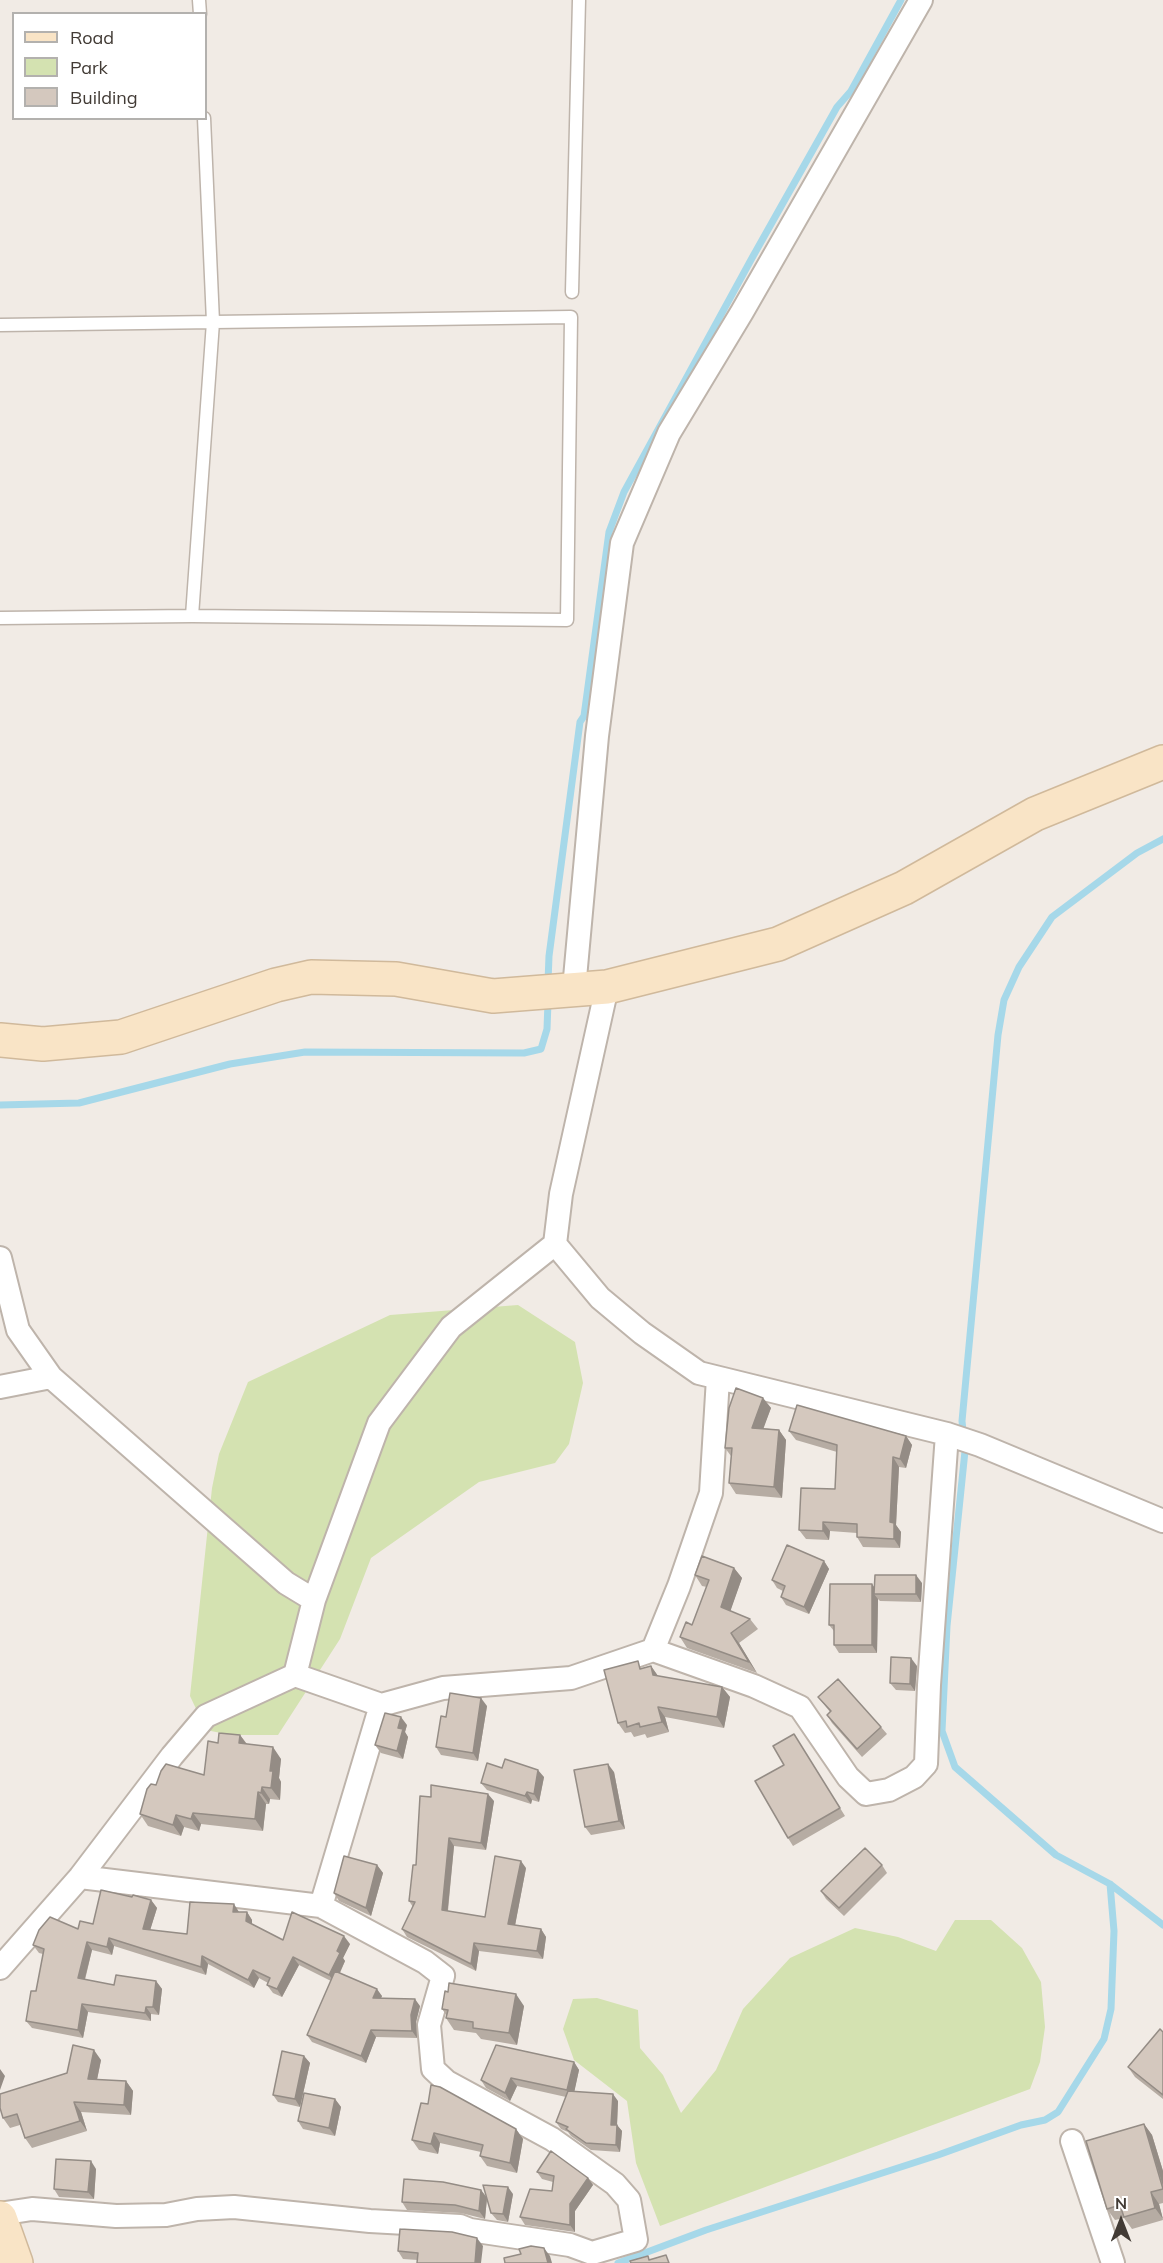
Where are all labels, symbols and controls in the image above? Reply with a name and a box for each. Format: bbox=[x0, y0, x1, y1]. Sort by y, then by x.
legend bbox=[12, 12, 207, 120]
text: Road bbox=[70, 26, 114, 49]
text: Park bbox=[70, 56, 108, 79]
text: Building bbox=[70, 86, 138, 109]
north arrow bbox=[1091, 2191, 1151, 2251]
text: N bbox=[1115, 2193, 1127, 2213]

